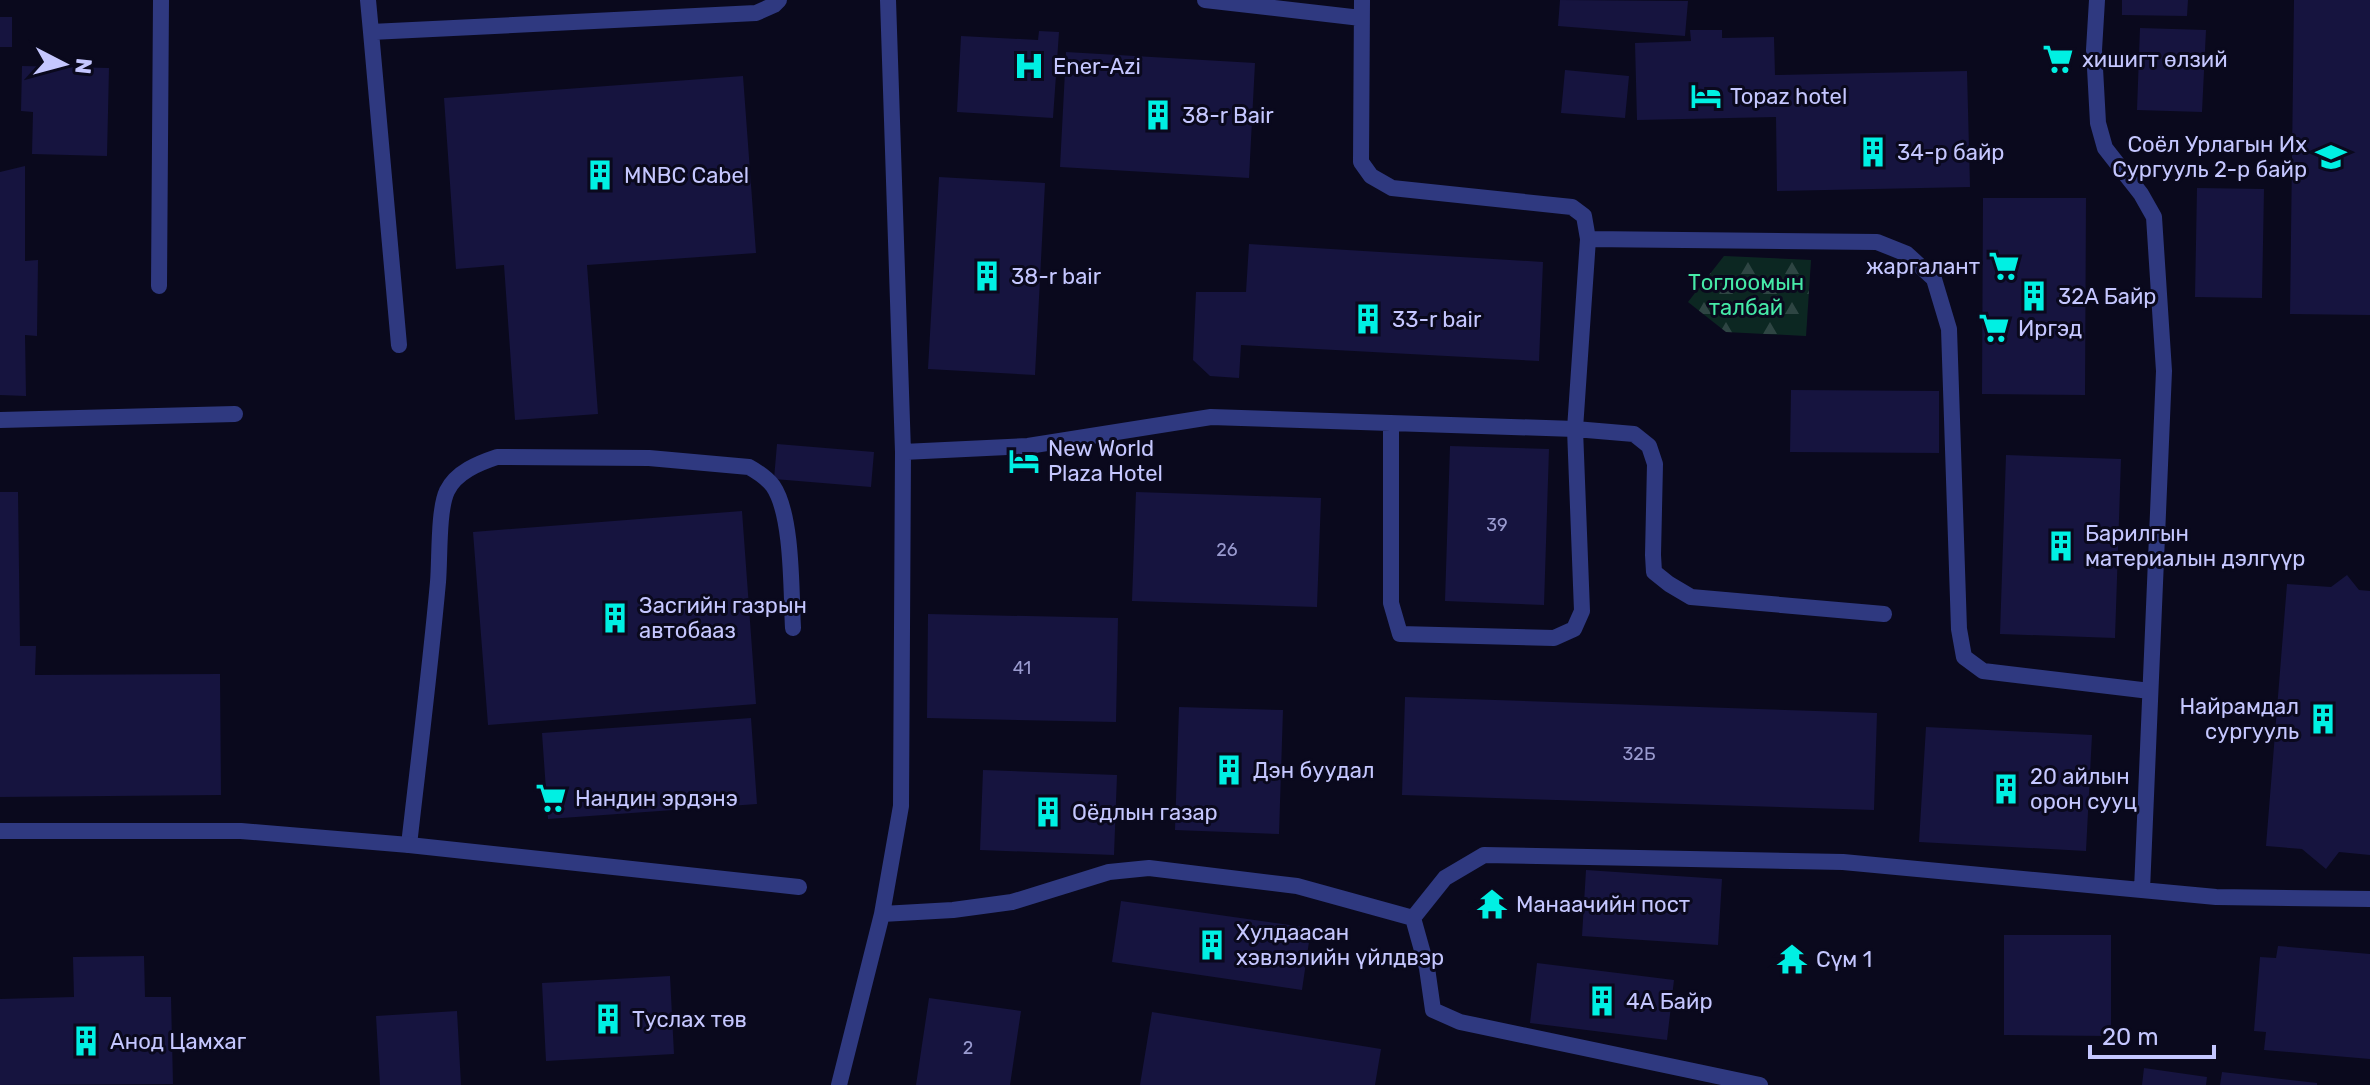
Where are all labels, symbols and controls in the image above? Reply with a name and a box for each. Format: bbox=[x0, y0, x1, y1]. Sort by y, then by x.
north arrow bbox=[24, 24, 104, 104]
supermarket icon: хишигт өлзий bbox=[2041, 42, 2075, 76]
place label: хишигт өлзий bbox=[2082, 46, 2228, 73]
hospital icon: Ener-Azi bbox=[1012, 49, 1046, 83]
place label: Ener-Azi bbox=[1053, 53, 1141, 80]
text: N bbox=[69, 57, 98, 75]
hotel icon: Topaz hotel bbox=[1689, 79, 1723, 113]
place label: Topaz hotel bbox=[1730, 83, 1847, 110]
building icon: 38-r Bair bbox=[1141, 98, 1175, 132]
place label: 38-r Bair bbox=[1182, 102, 1274, 129]
place label: Соёл Урлагын Их Сургууль 2-р байр bbox=[2112, 131, 2307, 183]
building icon: 34-р байр bbox=[1856, 135, 1890, 169]
place label: 34-р байр bbox=[1897, 139, 2004, 166]
school or university icon: Соёл Урлагын Их Сургууль 2-р байр bbox=[2314, 140, 2348, 174]
building icon: MNBC Cabel bbox=[583, 158, 617, 192]
place label: MNBC Cabel bbox=[624, 162, 749, 189]
supermarket icon: жаргалант bbox=[1987, 249, 2021, 283]
place label: жаргалант bbox=[1866, 253, 1980, 280]
building icon: 38-r bair bbox=[970, 259, 1004, 293]
place label: 38-r bair bbox=[1011, 263, 1102, 290]
park label: Тоглоомын талбай bbox=[1688, 269, 1804, 321]
building icon: 32A Байр bbox=[2017, 279, 2051, 313]
place label: 32A Байр bbox=[2058, 283, 2156, 310]
building icon: 33-r bair bbox=[1351, 302, 1385, 336]
place label: 33-r bair bbox=[1392, 306, 1482, 333]
supermarket icon: Иргэд bbox=[1977, 311, 2011, 345]
place label: Иргэд bbox=[2018, 315, 2082, 342]
place label: New World Plaza Hotel bbox=[1048, 435, 1163, 487]
hotel icon: New World Plaza Hotel bbox=[1007, 444, 1041, 478]
house number: 39 bbox=[1486, 514, 1508, 536]
place label: Барилгын материалын дэлгүүр bbox=[2085, 520, 2305, 572]
building icon: Барилгын материалын дэлгүүр bbox=[2044, 529, 2078, 563]
house number: 26 bbox=[1216, 539, 1238, 561]
place label: Засгийн газрын автобааз bbox=[639, 592, 807, 644]
building icon: Засгийн газрын автобааз bbox=[598, 601, 632, 635]
house number: 41 bbox=[1013, 657, 1031, 679]
place label: Найрамдал сургууль bbox=[2179, 693, 2299, 745]
building icon: Найрамдал сургууль bbox=[2306, 702, 2340, 736]
house number: 32Б bbox=[1623, 743, 1655, 765]
building icon: Дэн буудал bbox=[1212, 753, 1246, 787]
place label: Дэн буудал bbox=[1253, 757, 1375, 784]
place label: 20 айлын орон сууц bbox=[2030, 763, 2137, 815]
building icon: 20 айлын орон сууц bbox=[1989, 772, 2023, 806]
supermarket icon: Нандин эрдэнэ bbox=[534, 781, 568, 815]
place label: Нандин эрдэнэ bbox=[575, 785, 738, 812]
building icon: Оёдлын газар bbox=[1031, 795, 1065, 829]
place label: Оёдлын газар bbox=[1072, 799, 1218, 826]
temple icon: Манаачийн пост bbox=[1475, 887, 1509, 921]
place label: Манаачийн пост bbox=[1516, 891, 1690, 918]
place label: Хулдаасан хэвлэлийн үйлдвэр bbox=[1236, 919, 1444, 971]
building icon: Хулдаасан хэвлэлийн үйлдвэр bbox=[1195, 928, 1229, 962]
temple icon: Сүм 1 bbox=[1775, 942, 1809, 976]
place label: Сүм 1 bbox=[1816, 946, 1872, 973]
building icon: 4А Байр bbox=[1585, 984, 1619, 1018]
place label: 4А Байр bbox=[1626, 988, 1713, 1015]
building icon: Туслах төв bbox=[591, 1002, 625, 1036]
place label: Туслах төв bbox=[632, 1006, 747, 1033]
scale bar bbox=[2090, 1009, 2214, 1059]
text: 20 m bbox=[2102, 1023, 2159, 1051]
building icon: Анод Цамхаг bbox=[69, 1024, 103, 1058]
place label: Анод Цамхаг bbox=[110, 1028, 247, 1055]
house number: 2 bbox=[963, 1037, 973, 1059]

